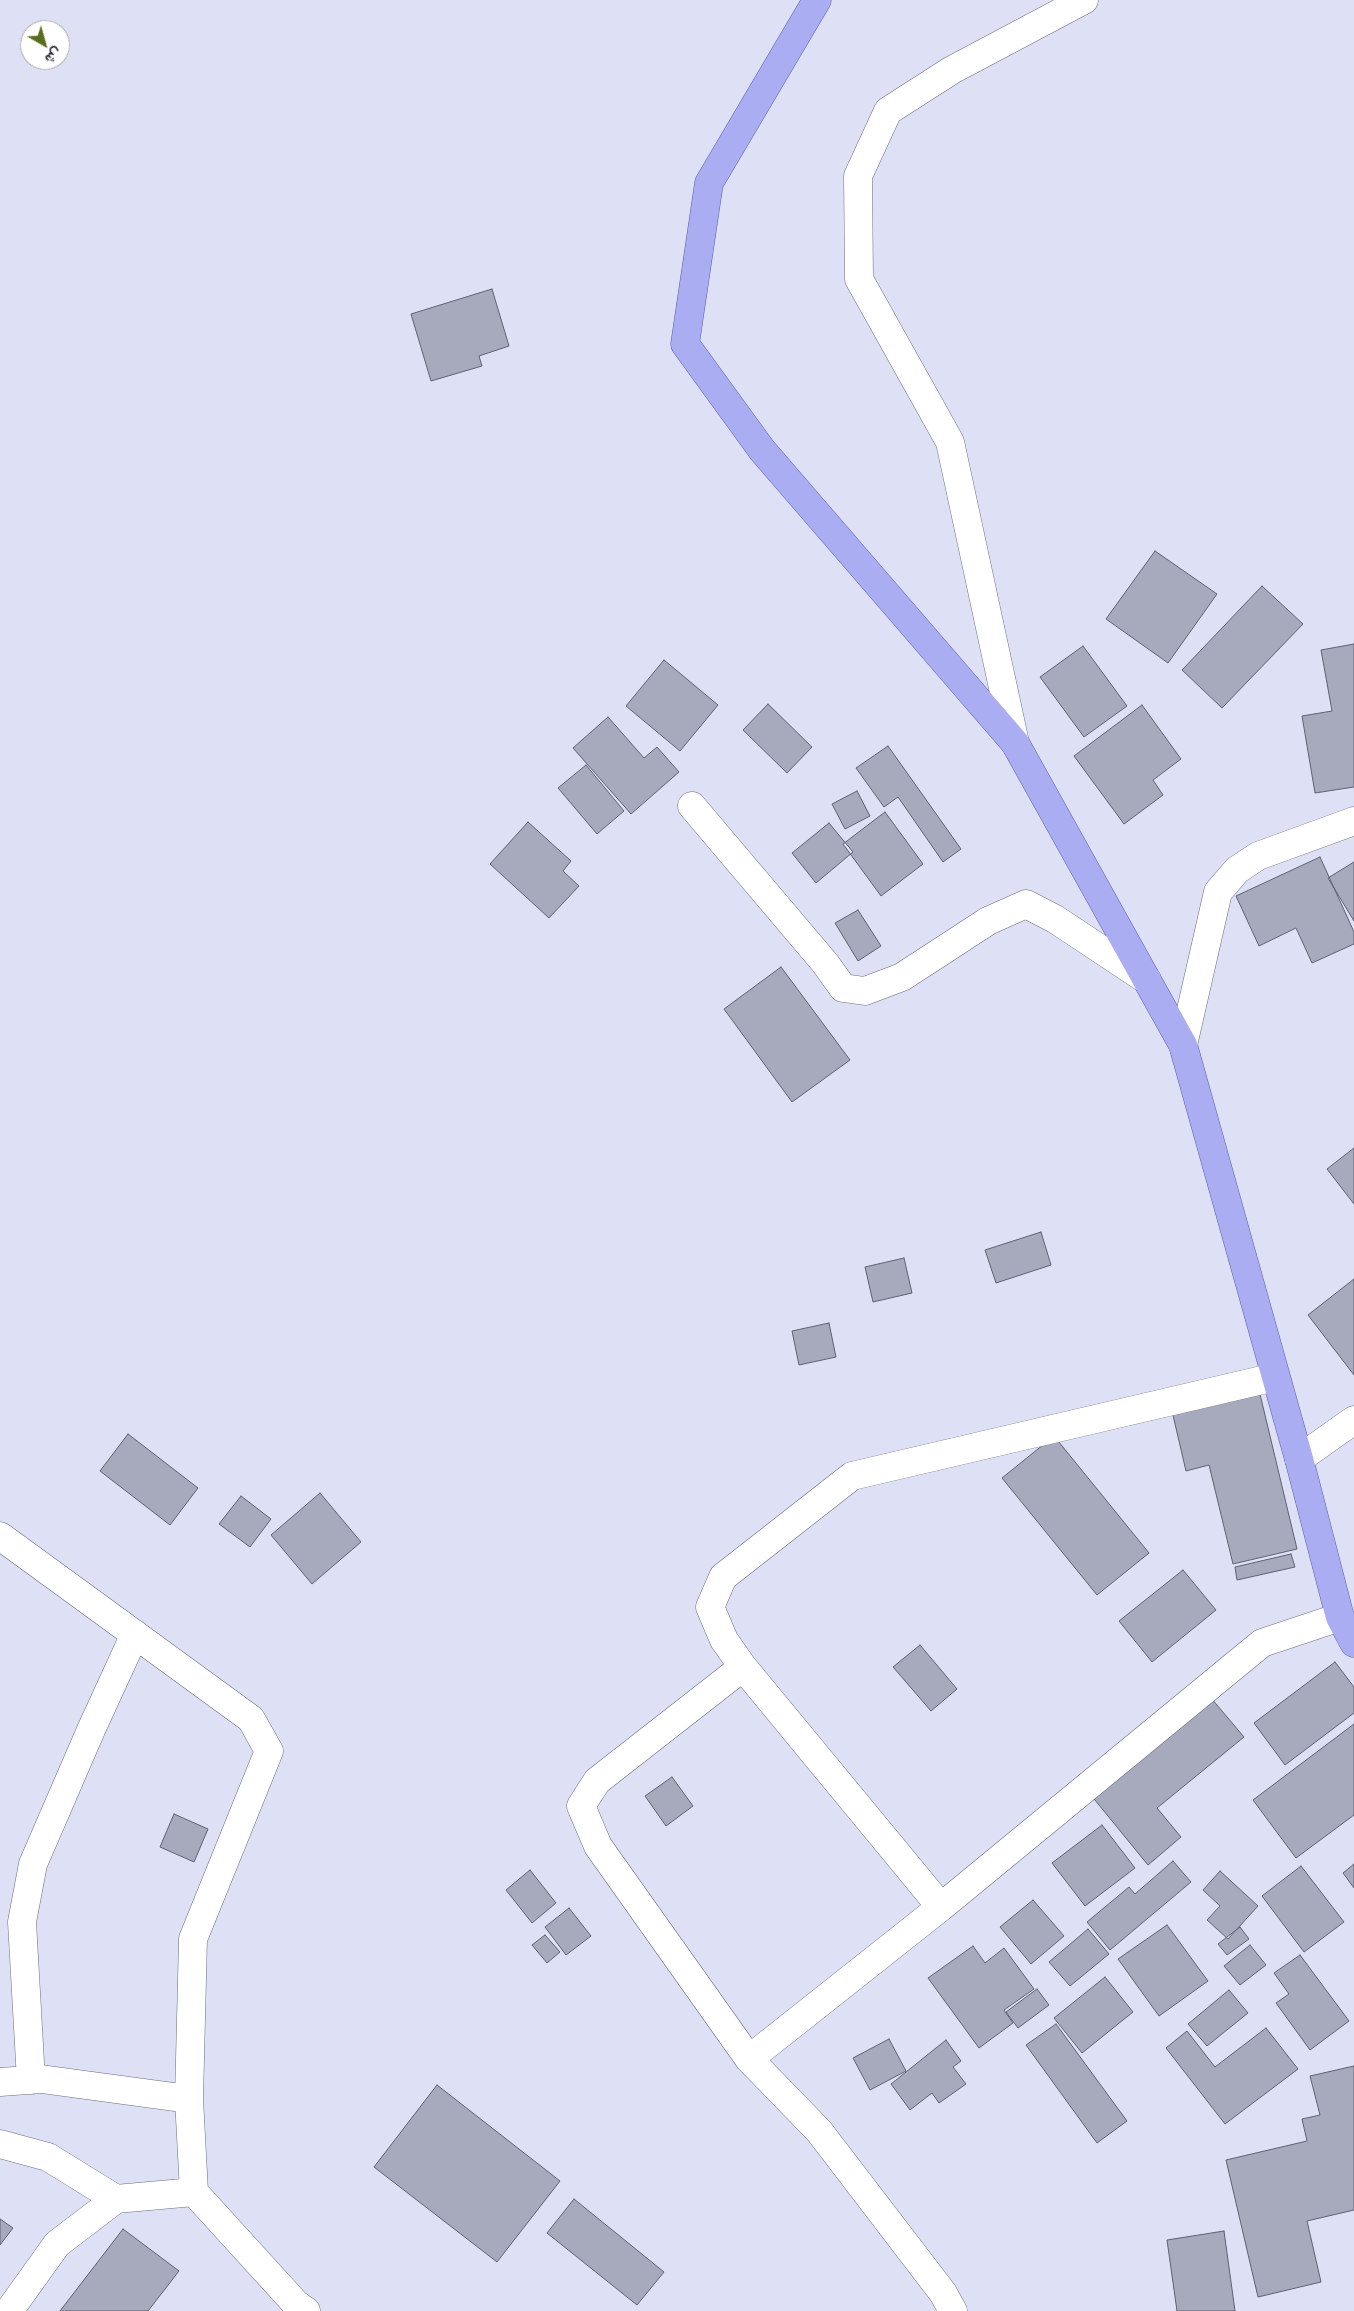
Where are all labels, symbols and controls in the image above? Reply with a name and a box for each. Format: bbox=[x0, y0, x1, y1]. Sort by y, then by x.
north arrow bbox=[20, 20, 70, 70]
text: ش bbox=[42, 45, 65, 68]

